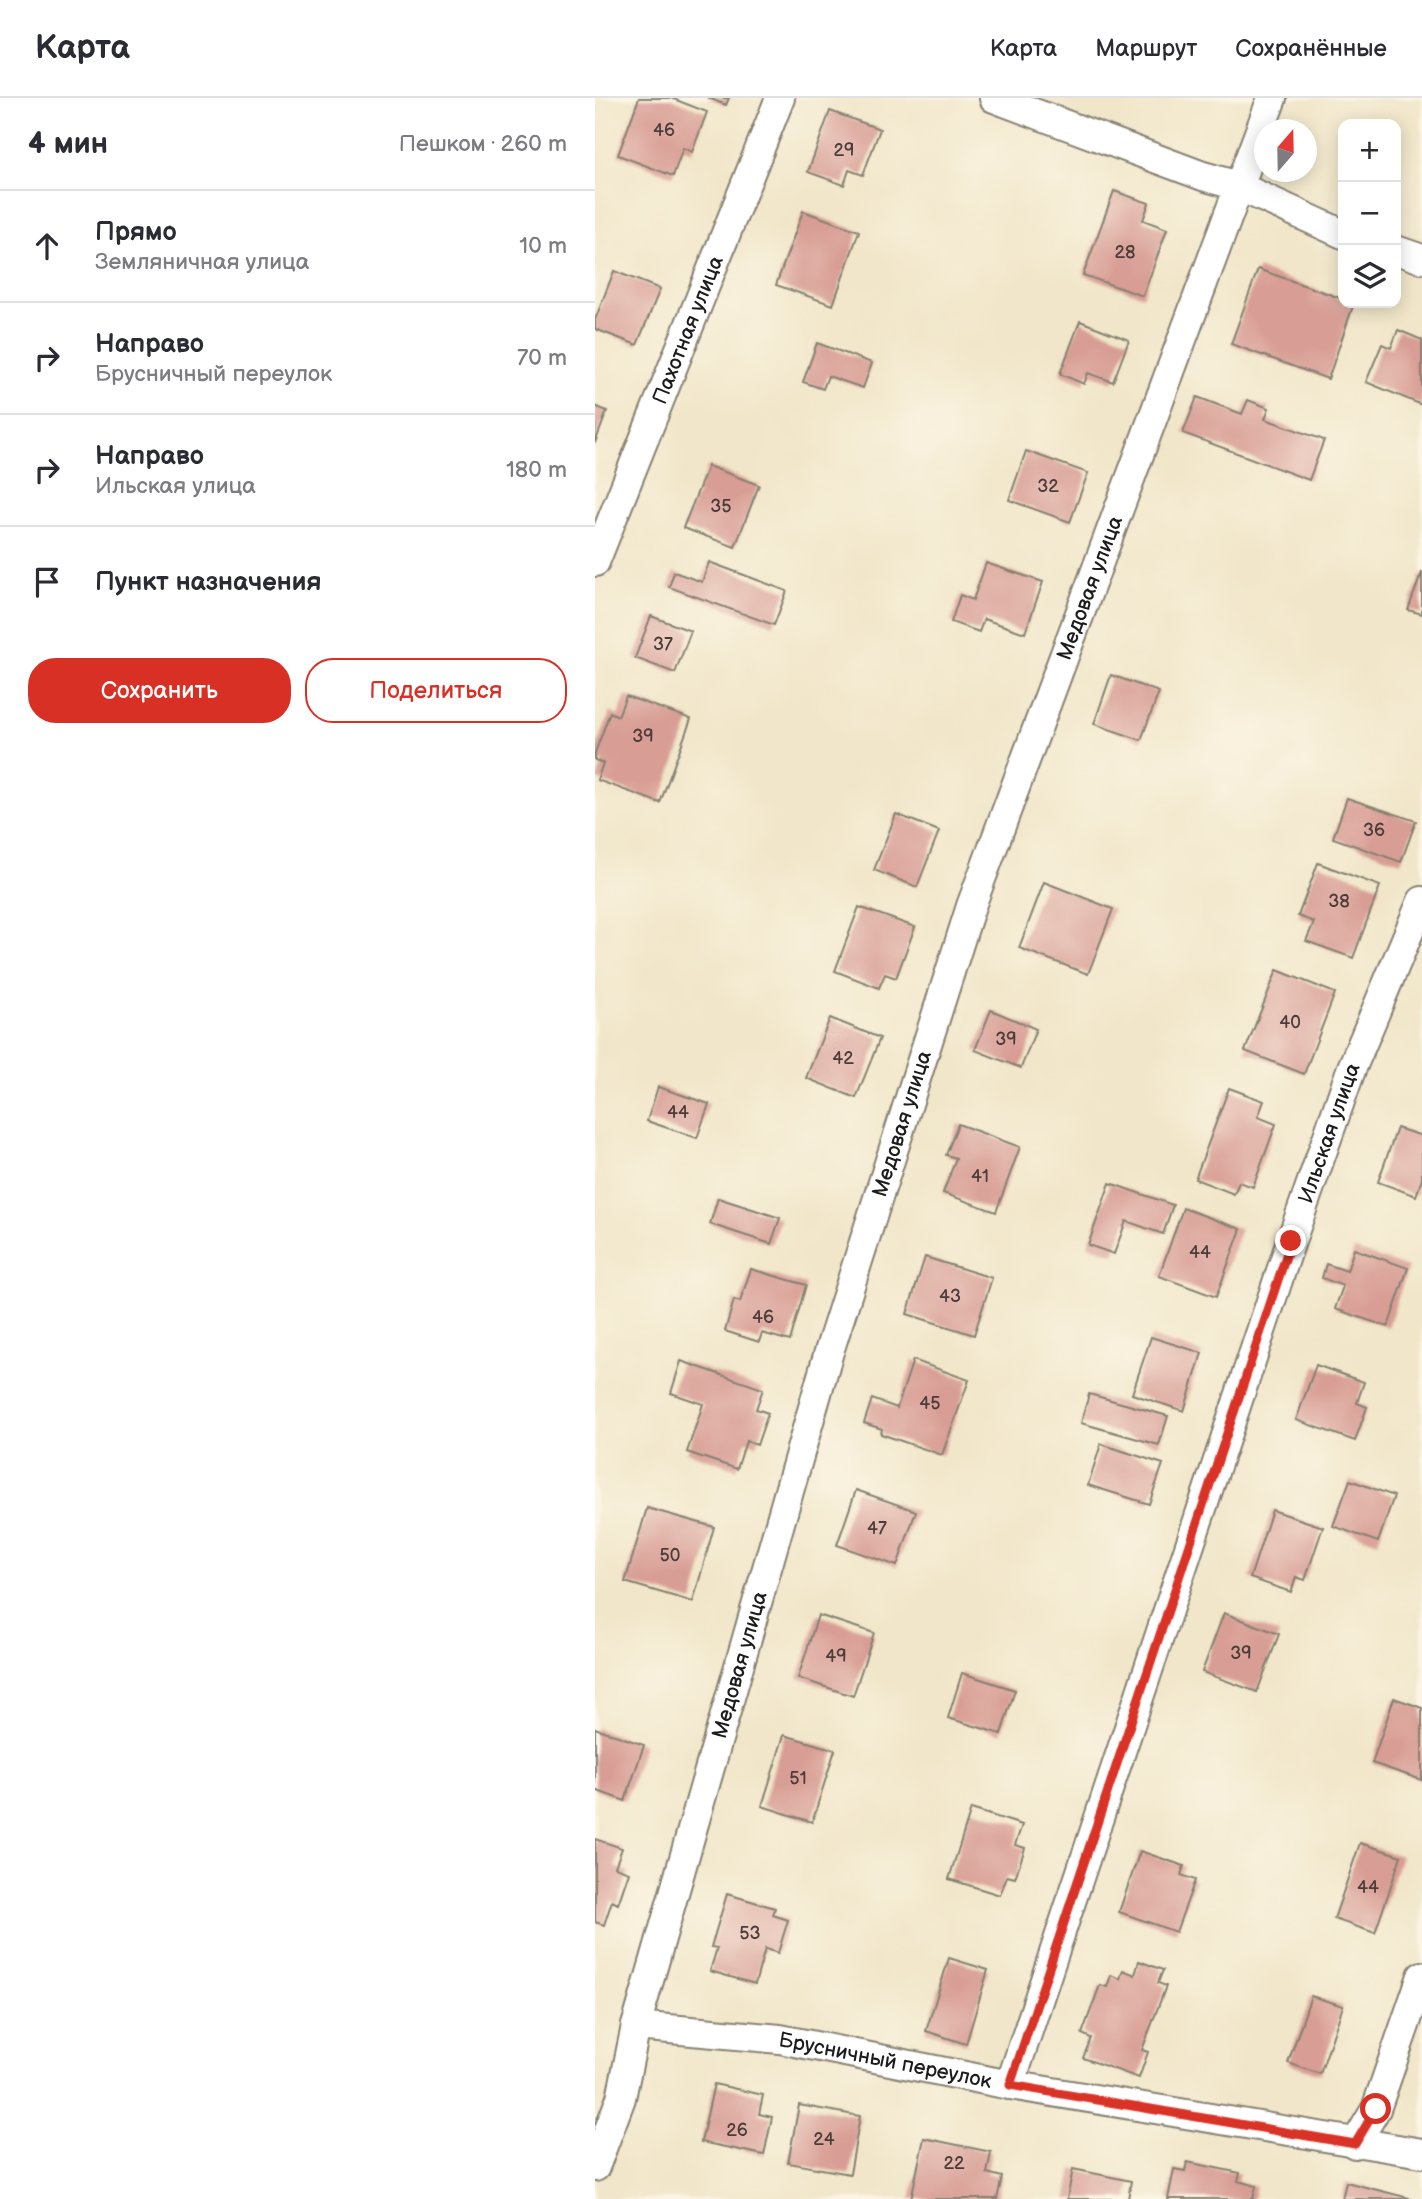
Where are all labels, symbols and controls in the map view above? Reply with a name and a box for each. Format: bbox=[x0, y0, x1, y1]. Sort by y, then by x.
text: Карта bbox=[35, 28, 130, 68]
text: Карта bbox=[990, 34, 1057, 63]
text: Маршрут bbox=[1095, 34, 1197, 63]
text: Сохранённые bbox=[1235, 34, 1387, 63]
north arrow bbox=[1254, 119, 1317, 182]
map controls bbox=[1338, 119, 1401, 308]
button: + bbox=[1338, 119, 1401, 182]
house number: 46 bbox=[653, 120, 675, 141]
text: 4 мин bbox=[28, 126, 108, 162]
text: Пешком · 260 m bbox=[399, 130, 567, 158]
house number: 29 bbox=[833, 140, 855, 161]
button: − bbox=[1338, 182, 1401, 245]
text: Прямо bbox=[95, 217, 177, 248]
icon: ahead bbox=[28, 227, 66, 265]
text: 10 m bbox=[519, 232, 567, 260]
house number: 28 bbox=[1114, 242, 1136, 263]
button: layers bbox=[1338, 245, 1401, 308]
text: Земляничная улица bbox=[95, 248, 309, 276]
street label: Пахотная улица bbox=[647, 252, 729, 408]
text: Направо bbox=[95, 329, 204, 360]
icon: right bbox=[28, 339, 66, 377]
text: 70 m bbox=[517, 344, 567, 372]
text: Брусничный переулок bbox=[95, 360, 332, 388]
text: Направо bbox=[95, 441, 204, 472]
icon: right bbox=[28, 451, 66, 489]
text: 180 m bbox=[506, 456, 567, 484]
text: Ильская улица bbox=[95, 472, 256, 500]
house number: 32 bbox=[1037, 476, 1059, 497]
house number: 35 bbox=[710, 496, 732, 517]
street label: Медовая улица bbox=[1052, 512, 1128, 664]
icon: arrive bbox=[28, 563, 66, 601]
text: Пункт назначения bbox=[95, 567, 321, 598]
house number: 37 bbox=[653, 634, 673, 655]
button: Сохранить bbox=[28, 658, 291, 723]
button: Поделиться bbox=[305, 658, 567, 723]
house number: 39 bbox=[632, 726, 654, 747]
house number: 36 bbox=[1363, 820, 1385, 841]
house number: 38 bbox=[1328, 891, 1350, 912]
house number: 40 bbox=[1279, 1012, 1301, 1033]
house number: 39 bbox=[995, 1029, 1017, 1050]
street label: Медовая улица bbox=[867, 1047, 937, 1200]
house number: 42 bbox=[832, 1048, 854, 1069]
street label: Ильская улица bbox=[1293, 1059, 1366, 1207]
house number: 44 bbox=[667, 1102, 689, 1123]
house number: 41 bbox=[971, 1166, 989, 1187]
route end bbox=[1275, 1225, 1306, 1256]
house number: 44 bbox=[1189, 1242, 1211, 1263]
house number: 43 bbox=[939, 1286, 961, 1307]
house number: 46 bbox=[752, 1307, 774, 1328]
house number: 45 bbox=[919, 1393, 941, 1414]
house number: 47 bbox=[867, 1518, 887, 1539]
house number: 50 bbox=[660, 1545, 680, 1566]
street label: Медовая улица bbox=[707, 1588, 773, 1741]
house number: 39 bbox=[1230, 1643, 1252, 1664]
house number: 49 bbox=[825, 1646, 847, 1667]
house number: 51 bbox=[789, 1768, 807, 1789]
house number: 44 bbox=[1357, 1877, 1379, 1898]
house number: 53 bbox=[739, 1923, 761, 1944]
street label: Брусничный переулок bbox=[776, 2027, 994, 2094]
route start bbox=[1360, 2093, 1391, 2124]
house number: 26 bbox=[726, 2120, 748, 2141]
house number: 24 bbox=[813, 2129, 835, 2150]
house number: 22 bbox=[943, 2153, 965, 2174]

